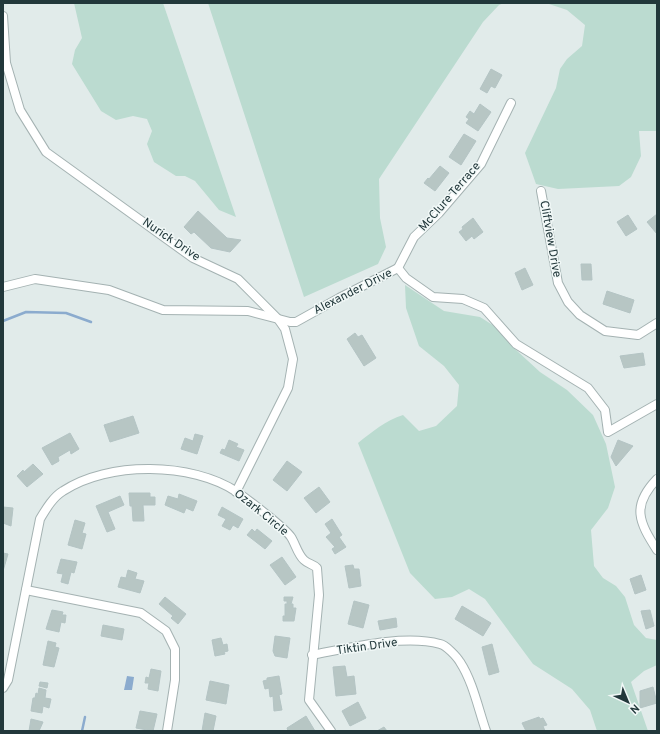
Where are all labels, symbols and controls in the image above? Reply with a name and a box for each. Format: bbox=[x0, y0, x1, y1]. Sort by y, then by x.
street label: McClure Terrace bbox=[415, 159, 485, 235]
street label: Cliftview Drive bbox=[535, 199, 565, 279]
street label: Nurick Drive bbox=[139, 215, 203, 265]
street label: Alexander Drive bbox=[311, 265, 395, 319]
street label: Ozark Circle bbox=[230, 486, 292, 540]
street label: Tiktin Drive bbox=[335, 635, 399, 659]
north arrow bbox=[608, 682, 648, 722]
text: N bbox=[627, 701, 642, 716]

